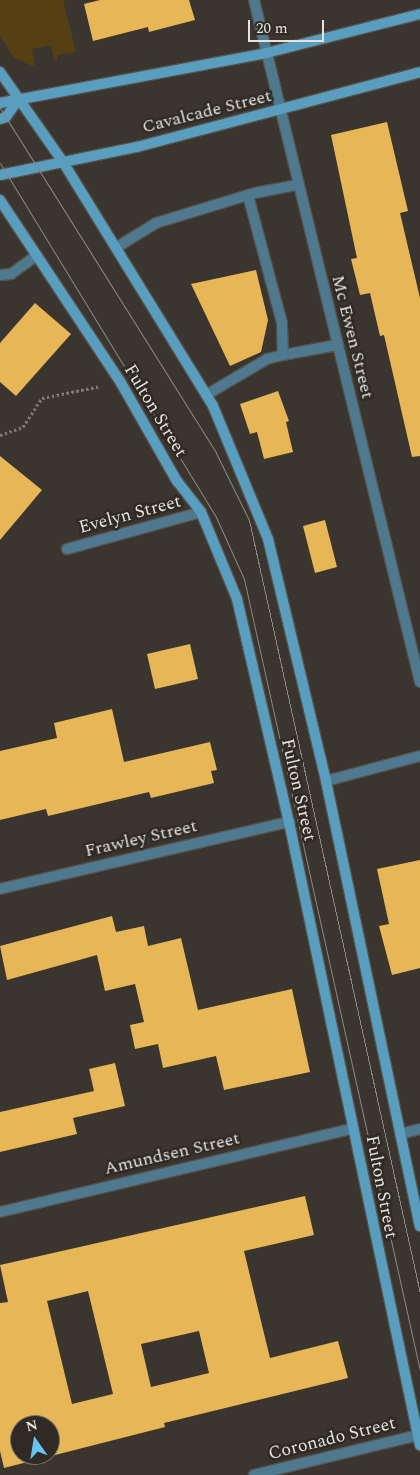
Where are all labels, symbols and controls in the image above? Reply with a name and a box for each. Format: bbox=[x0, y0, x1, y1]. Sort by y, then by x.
scale bar bbox=[250, 10, 326, 42]
text: 20 m bbox=[256, 17, 288, 40]
street label: Cavalcade Street bbox=[140, 86, 274, 138]
street label: Mc Ewen Street bbox=[326, 273, 378, 401]
street label: Fulton Street bbox=[119, 361, 191, 461]
street label: Evelyn Street bbox=[76, 491, 184, 539]
street label: Fulton Street bbox=[276, 737, 320, 843]
street label: Frawley Street bbox=[83, 816, 199, 862]
street label: Amundsen Street bbox=[102, 1128, 242, 1180]
street label: Fulton Street bbox=[360, 1134, 402, 1240]
street label: Coronado Street bbox=[266, 1413, 398, 1465]
text: N bbox=[24, 1414, 40, 1437]
north arrow bbox=[10, 1415, 60, 1465]

